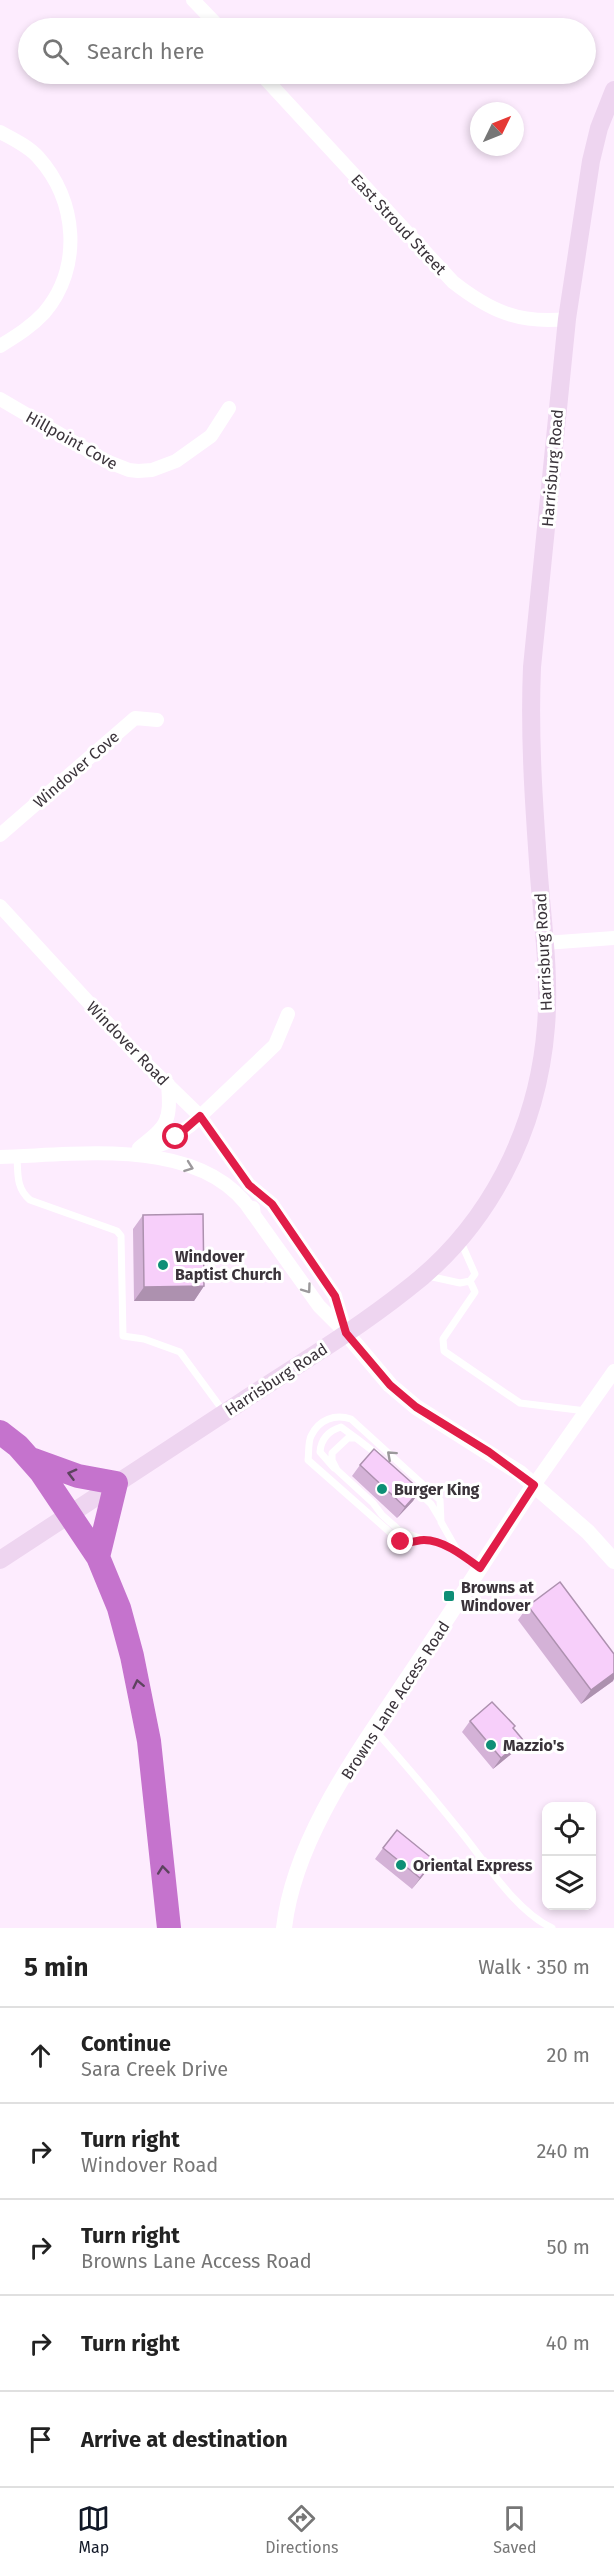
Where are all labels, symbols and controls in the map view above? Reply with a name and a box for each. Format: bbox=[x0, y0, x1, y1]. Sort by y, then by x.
search box bbox=[18, 18, 596, 84]
icon: search bbox=[39, 35, 72, 68]
text: Search here bbox=[87, 38, 205, 65]
north arrow bbox=[470, 102, 524, 156]
street label: East Stroud Street bbox=[347, 170, 450, 279]
street label: Hillpoint Cove bbox=[23, 407, 121, 473]
street label: Harrisburg Road bbox=[538, 408, 567, 528]
street label: Windover Cove bbox=[30, 727, 123, 812]
street label: Harrisburg Road bbox=[531, 892, 556, 1011]
street label: Windover Road bbox=[83, 997, 173, 1089]
route start bbox=[162, 1123, 188, 1149]
one-way arrow bbox=[183, 1159, 194, 1172]
place label: Windover Baptist Church bbox=[175, 1247, 282, 1284]
marker: Windover Baptist Church bbox=[156, 1258, 170, 1272]
one-way arrow bbox=[300, 1282, 311, 1293]
street label: Harrisburg Road bbox=[222, 1339, 331, 1420]
one-way arrow bbox=[387, 1451, 397, 1462]
one-way arrow bbox=[68, 1469, 78, 1481]
place label: Burger King bbox=[394, 1480, 480, 1499]
marker: Burger King bbox=[375, 1482, 389, 1496]
route end bbox=[387, 1528, 413, 1554]
place label: Browns at Windover bbox=[461, 1578, 535, 1615]
marker: Browns at Windover bbox=[442, 1589, 456, 1603]
street label: Browns Lane Access Road bbox=[337, 1618, 454, 1783]
one-way arrow bbox=[132, 1679, 145, 1689]
place label: Mazzio's bbox=[503, 1736, 564, 1755]
marker: Mazzio's bbox=[484, 1738, 498, 1752]
map controls bbox=[542, 1802, 596, 1910]
button: locate bbox=[542, 1802, 596, 1856]
place label: Oriental Express bbox=[413, 1856, 533, 1875]
button: layers bbox=[542, 1856, 596, 1910]
marker: Oriental Express bbox=[394, 1858, 408, 1872]
one-way arrow bbox=[157, 1865, 170, 1874]
text: 5 min bbox=[24, 1952, 88, 1983]
text: Walk · 350 m bbox=[478, 1955, 590, 1979]
text: Continue bbox=[81, 2030, 171, 2057]
icon: ahead bbox=[24, 2039, 57, 2072]
text: 20 m bbox=[547, 2043, 590, 2067]
text: Sara Creek Drive bbox=[81, 2057, 228, 2081]
text: Turn right bbox=[81, 2126, 180, 2153]
icon: right bbox=[24, 2135, 57, 2168]
text: 240 m bbox=[536, 2139, 590, 2163]
text: Windover Road bbox=[81, 2153, 218, 2177]
text: Turn right bbox=[81, 2222, 180, 2249]
icon: right bbox=[24, 2231, 57, 2264]
text: 50 m bbox=[546, 2235, 590, 2259]
text: Browns Lane Access Road bbox=[81, 2249, 312, 2273]
icon: right bbox=[24, 2327, 57, 2360]
text: Turn right bbox=[81, 2330, 180, 2357]
text: 40 m bbox=[546, 2331, 590, 2355]
icon: arrive bbox=[24, 2423, 57, 2456]
text: Arrive at destination bbox=[81, 2426, 288, 2453]
tab: Map bbox=[77, 2502, 110, 2557]
tab: Directions bbox=[265, 2502, 339, 2557]
tab: Saved bbox=[493, 2502, 537, 2557]

